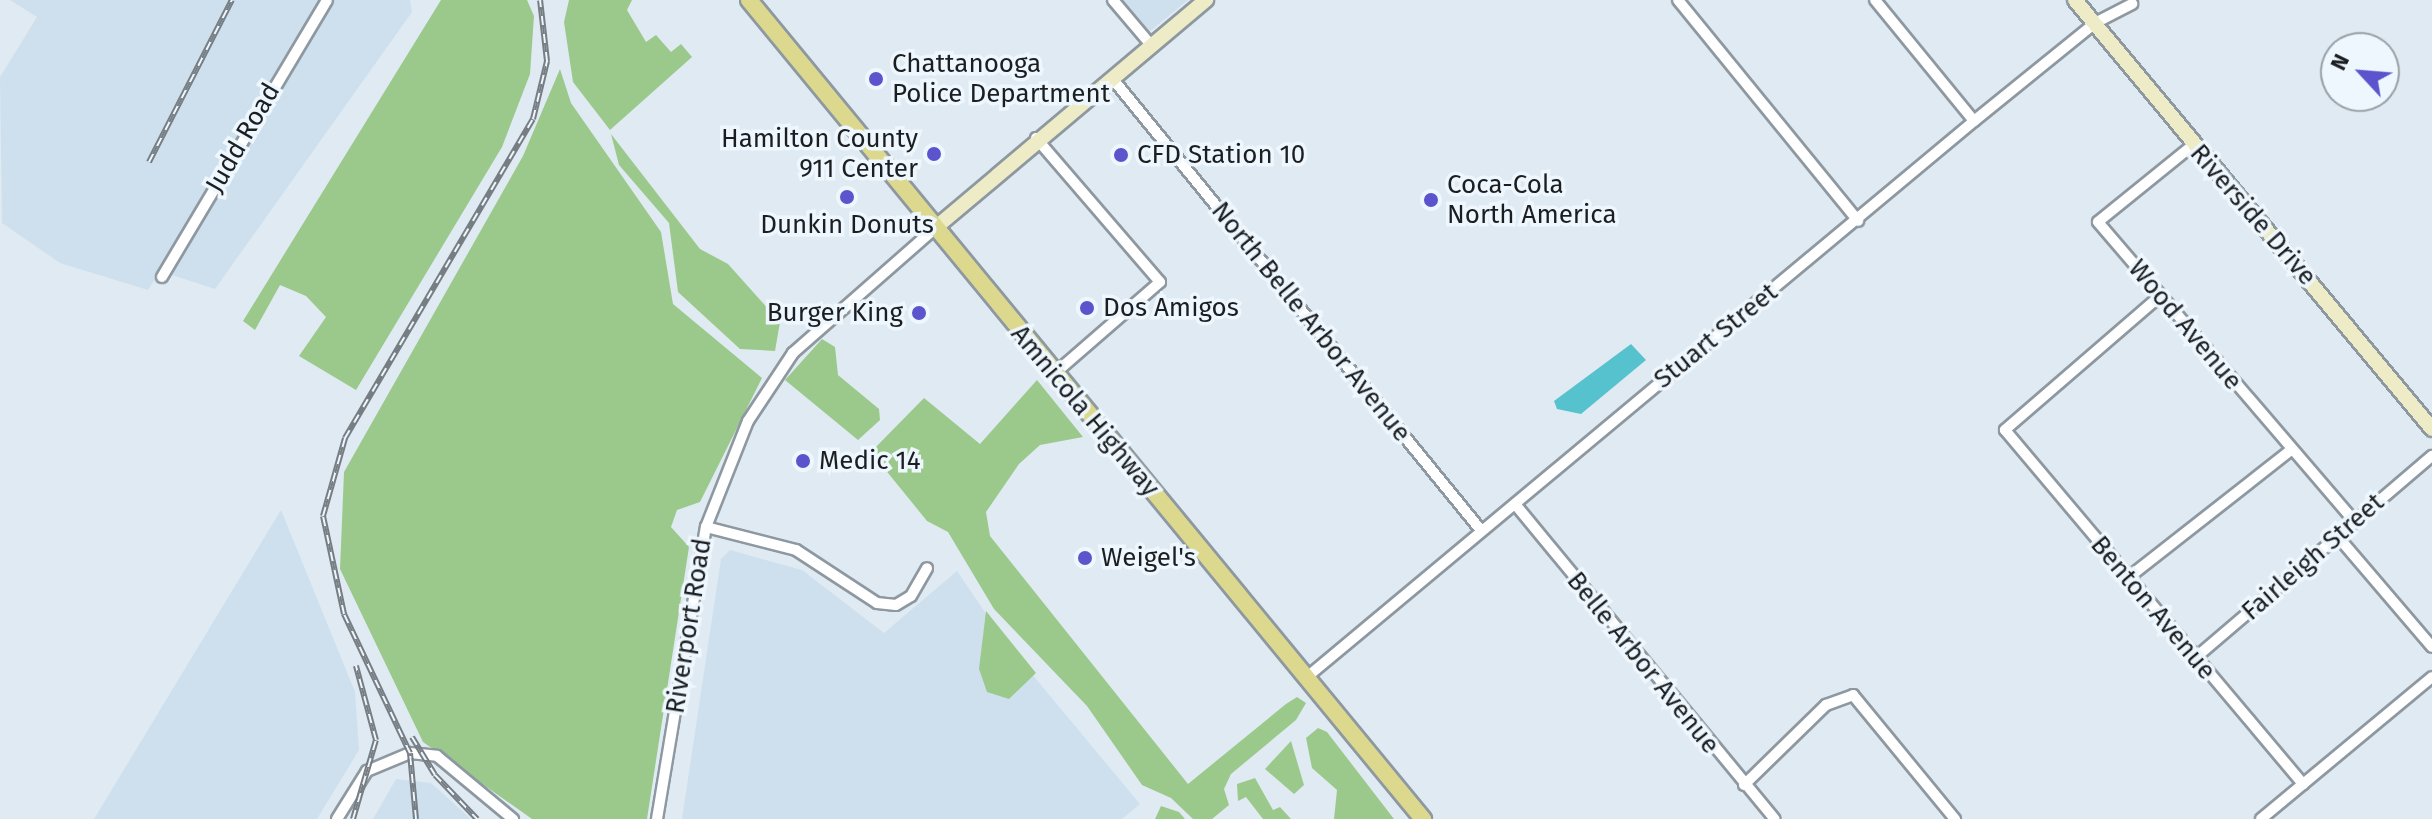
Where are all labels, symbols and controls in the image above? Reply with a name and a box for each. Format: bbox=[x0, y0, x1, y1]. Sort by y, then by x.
north arrow bbox=[2320, 32, 2400, 112]
place label: Chattanooga Police Department bbox=[892, 48, 1110, 110]
text: N bbox=[2324, 50, 2355, 75]
marker: Chattanooga Police Department bbox=[867, 70, 885, 88]
street label: Judd Road bbox=[199, 78, 287, 198]
place label: Hamilton County 911 Center bbox=[721, 123, 918, 184]
street label: Riverside Drive bbox=[2183, 138, 2323, 292]
place label: CFD Station 10 bbox=[1137, 139, 1305, 171]
marker: Hamilton County 911 Center bbox=[925, 145, 943, 163]
marker: CFD Station 10 bbox=[1112, 146, 1130, 164]
place label: Coca-Cola North America bbox=[1447, 169, 1617, 230]
marker: Dunkin Donuts bbox=[838, 188, 856, 206]
marker: Coca-Cola North America bbox=[1422, 191, 1440, 209]
street label: North Belle Arbor Avenue bbox=[1205, 196, 1417, 448]
place label: Dunkin Donuts bbox=[760, 209, 934, 241]
street label: Wood Avenue bbox=[2122, 254, 2248, 396]
street label: Stuart Street bbox=[1648, 277, 1784, 395]
place label: Dos Amigos bbox=[1103, 292, 1239, 324]
place label: Burger King bbox=[767, 297, 903, 329]
marker: Dos Amigos bbox=[1078, 299, 1096, 317]
marker: Burger King bbox=[910, 304, 928, 322]
street label: Amnicola Highway bbox=[1004, 319, 1166, 503]
place label: Medic 14 bbox=[819, 445, 921, 477]
marker: Medic 14 bbox=[794, 452, 812, 470]
street label: Fairleigh Street bbox=[2236, 487, 2390, 627]
street label: Benton Avenue bbox=[2084, 530, 2222, 686]
street label: Riverport Road bbox=[660, 536, 718, 716]
place label: Weigel's bbox=[1101, 542, 1196, 574]
marker: Weigel's bbox=[1076, 549, 1094, 567]
street label: Belle Arbor Avenue bbox=[1560, 566, 1726, 760]

